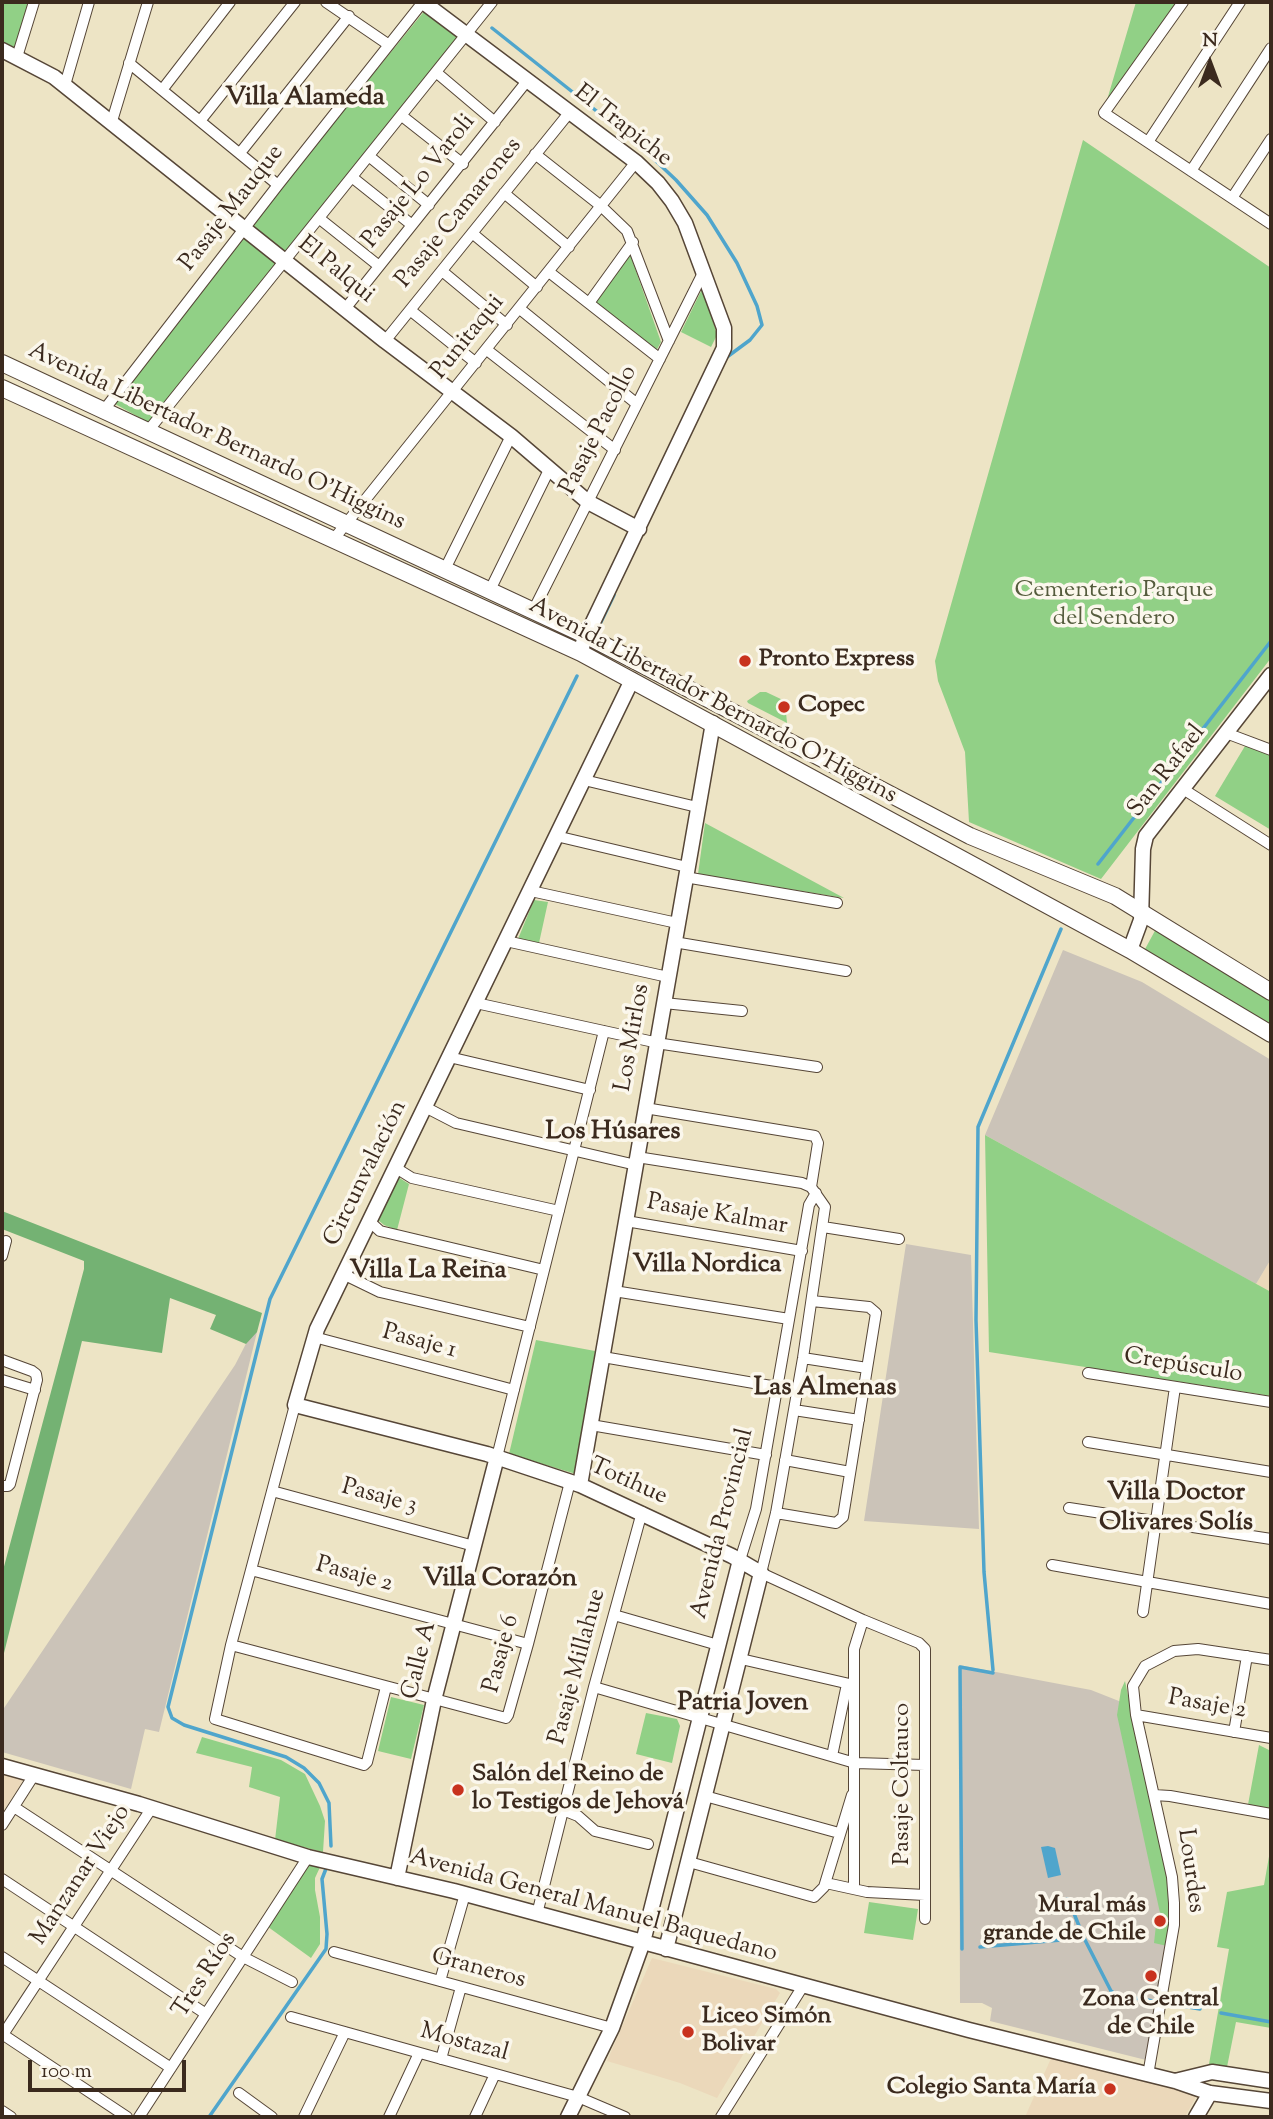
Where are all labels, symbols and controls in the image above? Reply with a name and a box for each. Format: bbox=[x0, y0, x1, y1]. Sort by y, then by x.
north arrow bbox=[1175, 28, 1245, 98]
text: N bbox=[1202, 28, 1218, 55]
street label: El Trapiche bbox=[567, 80, 677, 174]
district label: Villa Alameda bbox=[225, 84, 385, 116]
street label: Pasaje Lo Varoli bbox=[357, 109, 483, 255]
street label: Pasaje Camarones bbox=[391, 133, 529, 295]
street label: Pasaje Mauque bbox=[175, 140, 291, 278]
street label: El Palqui bbox=[291, 231, 379, 311]
street label: Punitaqui bbox=[426, 290, 512, 386]
street label: Avenida Libertador Bernardo O'Higgins bbox=[23, 338, 409, 538]
street label: Pasaje Pacollo bbox=[555, 361, 645, 501]
park label: Cementerio Parque del Sendero bbox=[1014, 578, 1214, 634]
street label: Avenida Libertador Bernardo O'Higgins bbox=[523, 592, 901, 812]
place label: Pronto Express bbox=[759, 647, 914, 675]
marker: Pronto Express bbox=[737, 653, 753, 669]
place label: Copec bbox=[798, 693, 865, 721]
marker: Copec bbox=[776, 699, 792, 715]
street label: San Rafael bbox=[1123, 720, 1213, 824]
street label: Los Mirlos bbox=[610, 982, 658, 1094]
street label: Circunvalación bbox=[319, 1096, 415, 1252]
district label: Los Húsares bbox=[545, 1118, 681, 1150]
street label: Pasaje Kalmar bbox=[644, 1189, 790, 1243]
district label: Villa Nordica bbox=[633, 1251, 781, 1283]
district label: Villa La Reina bbox=[350, 1257, 506, 1289]
street label: Pasaje 1 bbox=[379, 1319, 459, 1367]
street label: Crepúsculo bbox=[1122, 1343, 1244, 1391]
district label: Las Almenas bbox=[754, 1374, 896, 1406]
street label: Avenida Provincial bbox=[686, 1426, 762, 1622]
street label: Totihue bbox=[585, 1453, 671, 1513]
street label: Pasaje 3 bbox=[338, 1474, 420, 1522]
district label: Villa Doctor Olivares Solís bbox=[1099, 1479, 1253, 1540]
street label: Pasaje 2 bbox=[312, 1552, 396, 1600]
district label: Villa Corazón bbox=[423, 1565, 577, 1597]
street label: Pasaje Millahue bbox=[544, 1586, 614, 1748]
street label: Pasaje 6 bbox=[479, 1612, 527, 1696]
street label: Calle A bbox=[397, 1619, 445, 1703]
street label: Pasaje 2 bbox=[1166, 1685, 1248, 1727]
district label: Patria Joven bbox=[678, 1689, 808, 1721]
street label: Pasaje Coltauco bbox=[890, 1703, 918, 1865]
place label: Salón del Reino de lo Testigos de Jehová bbox=[472, 1762, 684, 1818]
marker: Salón del Reino de lo Testigos de Jehová bbox=[450, 1782, 466, 1798]
street label: Manzanar Viejo bbox=[26, 1800, 138, 1952]
street label: Lourdes bbox=[1169, 1827, 1209, 1915]
street label: Avenida General Manuel Baquedano bbox=[406, 1844, 780, 1970]
place label: Mural más grande de Chile bbox=[983, 1893, 1146, 1949]
marker: Mural más grande de Chile bbox=[1152, 1913, 1168, 1929]
street label: Tres Ríos bbox=[168, 1928, 244, 2024]
street label: Graneros bbox=[428, 1944, 528, 1996]
marker: Zona Central de Chile bbox=[1143, 1968, 1159, 1984]
place label: Zona Central de Chile bbox=[1083, 1987, 1219, 2043]
place label: Liceo Simón Bolivar bbox=[702, 2004, 831, 2060]
street label: Mostazal bbox=[417, 2018, 511, 2070]
marker: Liceo Simón Bolivar bbox=[680, 2024, 696, 2040]
scale bar bbox=[32, 2046, 189, 2090]
text: 100 m bbox=[41, 2057, 92, 2087]
place label: Colegio Santa María bbox=[887, 2075, 1096, 2103]
marker: Colegio Santa María bbox=[1102, 2081, 1118, 2097]

